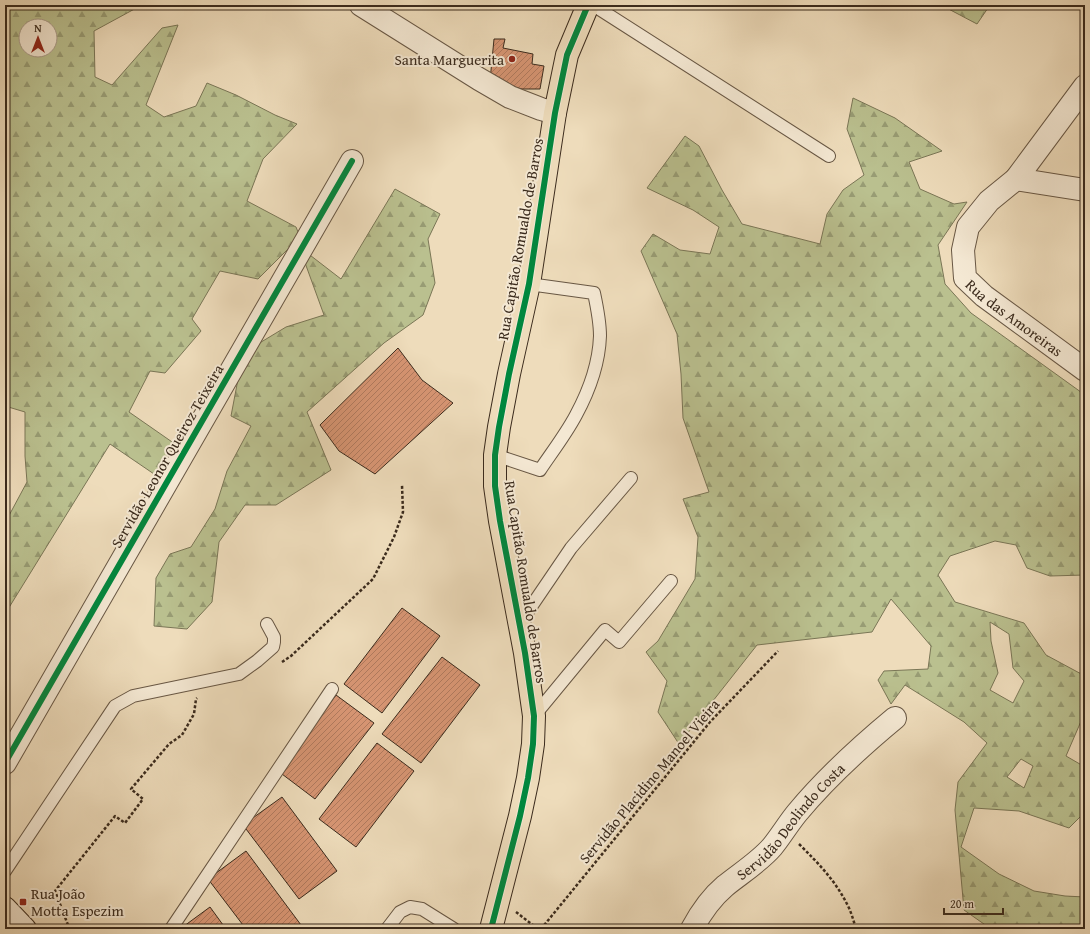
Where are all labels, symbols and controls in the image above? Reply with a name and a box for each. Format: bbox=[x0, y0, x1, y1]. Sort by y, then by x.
north arrow bbox=[18, 18, 58, 58]
text: N bbox=[34, 20, 42, 36]
place label: Santa Marguerita bbox=[395, 49, 504, 70]
marker: Santa Marguerita bbox=[507, 54, 517, 64]
street label: Rua Capitão Romualdo de Barros bbox=[492, 136, 548, 342]
street label: Rua das Amoreiras bbox=[961, 274, 1067, 361]
street label: Servidão Leonor Queiroz Teixeira bbox=[106, 360, 228, 552]
street label: Rua Capitão Romualdo de Barros bbox=[500, 479, 552, 685]
street label: Servidão Placidino Manoel Vieira bbox=[574, 694, 724, 868]
street label: Servidão Deolindo Costa bbox=[732, 758, 849, 884]
place label: Rua João Motta Espezim bbox=[31, 883, 124, 921]
scale bar bbox=[944, 890, 1003, 916]
text: 20 m bbox=[950, 895, 974, 912]
marker: Rua João Motta Espezim bbox=[18, 897, 28, 907]

